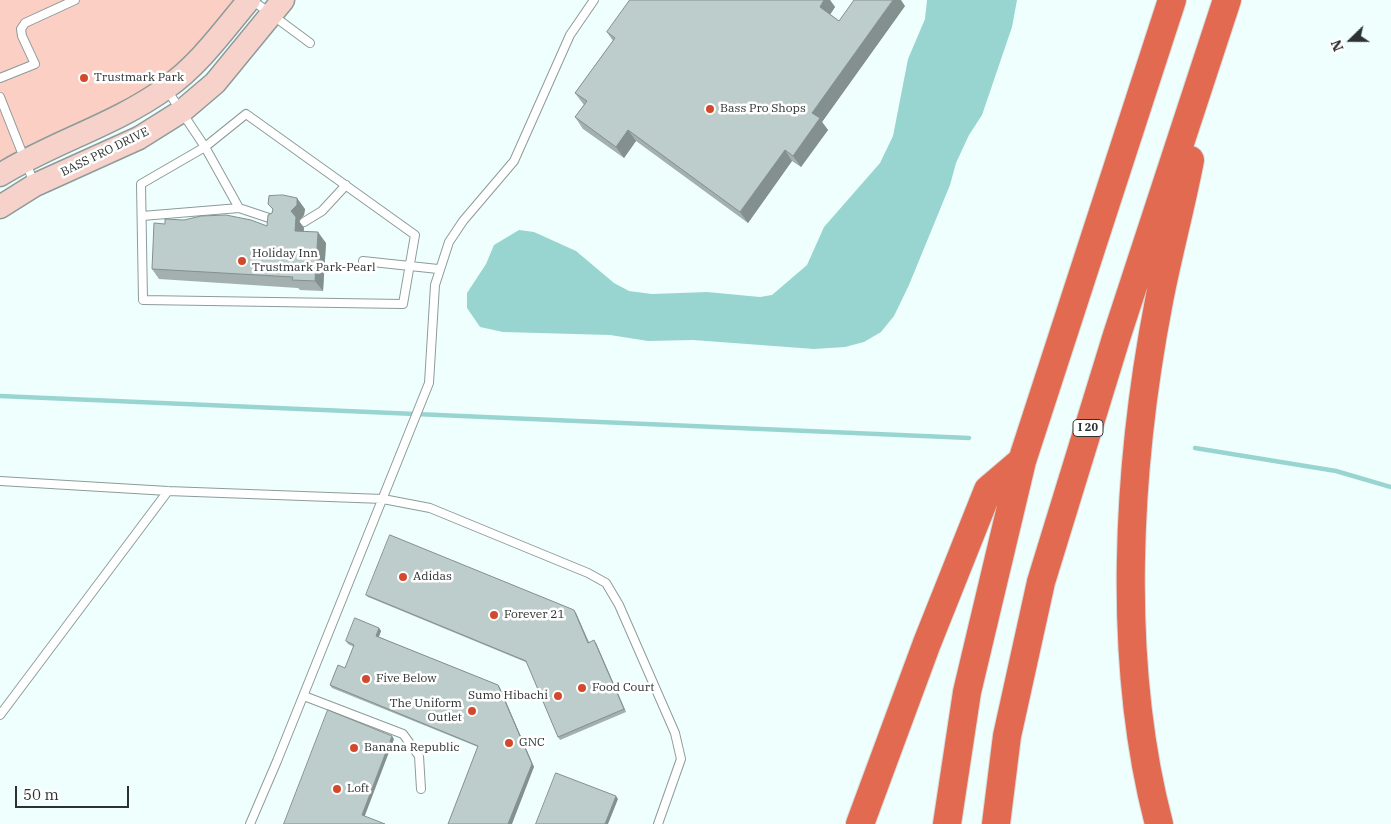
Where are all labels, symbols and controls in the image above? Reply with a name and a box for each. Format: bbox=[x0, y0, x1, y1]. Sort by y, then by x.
north arrow bbox=[1326, 15, 1376, 65]
text: N bbox=[1327, 37, 1348, 54]
place label: Trustmark Park bbox=[94, 71, 184, 85]
marker: Trustmark Park bbox=[78, 72, 90, 84]
place label: Bass Pro Shops bbox=[720, 102, 806, 116]
marker: Bass Pro Shops bbox=[704, 103, 716, 115]
street label: BASS PRO DRIVE bbox=[59, 124, 151, 180]
place label: Holiday Inn Trustmark Park-Pearl bbox=[252, 247, 376, 275]
marker: Holiday Inn Trustmark Park-Pearl bbox=[236, 255, 248, 267]
road number: I 20 bbox=[1073, 419, 1103, 436]
place label: Adidas bbox=[413, 570, 452, 584]
marker: Adidas bbox=[397, 571, 409, 583]
place label: Forever 21 bbox=[504, 608, 565, 622]
marker: Forever 21 bbox=[488, 609, 500, 621]
place label: Five Below bbox=[376, 672, 437, 686]
marker: Five Below bbox=[360, 673, 372, 685]
place label: Food Court bbox=[592, 681, 654, 695]
marker: Food Court bbox=[576, 682, 588, 694]
place label: Sumo Hibachi bbox=[468, 689, 548, 703]
marker: Sumo Hibachi bbox=[552, 690, 564, 702]
place label: The Uniform Outlet bbox=[390, 697, 462, 725]
marker: The Uniform Outlet bbox=[466, 705, 478, 717]
place label: GNC bbox=[519, 736, 545, 750]
marker: GNC bbox=[503, 737, 515, 749]
place label: Banana Republic bbox=[364, 741, 460, 755]
marker: Banana Republic bbox=[348, 742, 360, 754]
scale bar bbox=[18, 776, 131, 808]
place label: Loft bbox=[347, 782, 369, 796]
marker: Loft bbox=[331, 783, 343, 795]
text: 50 m bbox=[23, 785, 59, 804]

